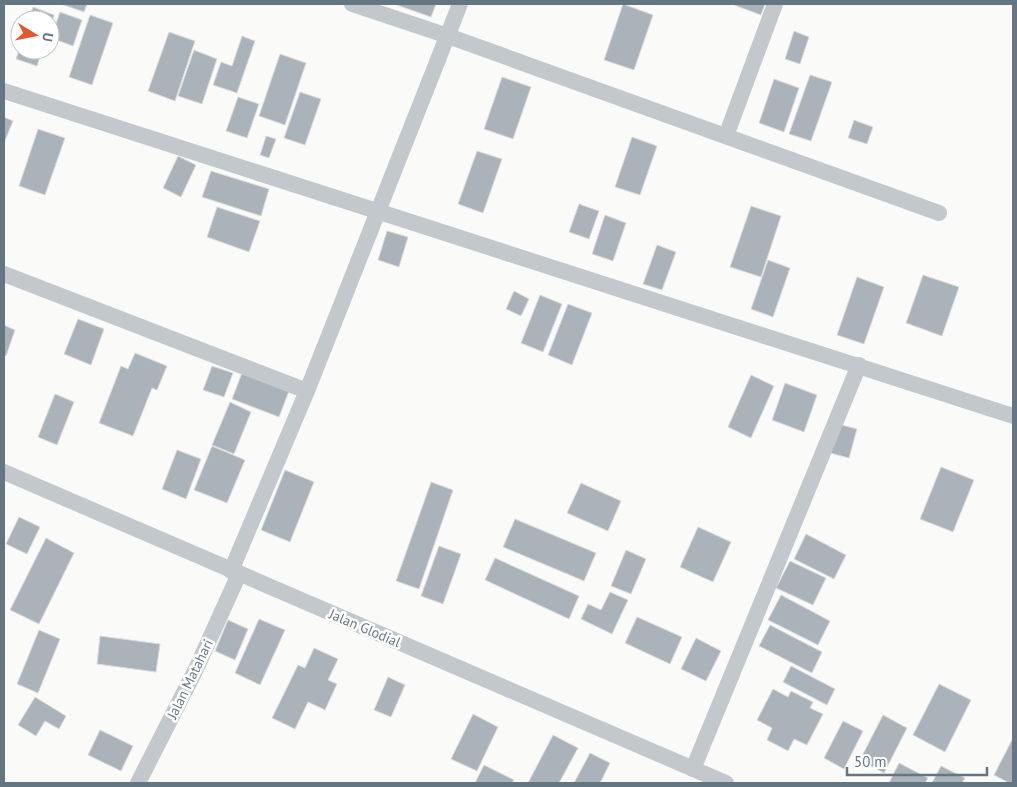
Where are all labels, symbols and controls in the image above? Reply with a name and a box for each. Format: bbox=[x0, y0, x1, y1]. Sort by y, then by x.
north arrow bbox=[10, 10, 60, 60]
text: U bbox=[38, 31, 57, 43]
street label: Jalan Glodial bbox=[326, 604, 403, 651]
street label: Jalan Matahari bbox=[163, 636, 217, 723]
scale bar bbox=[847, 744, 987, 776]
text: 50 m bbox=[854, 752, 887, 771]

